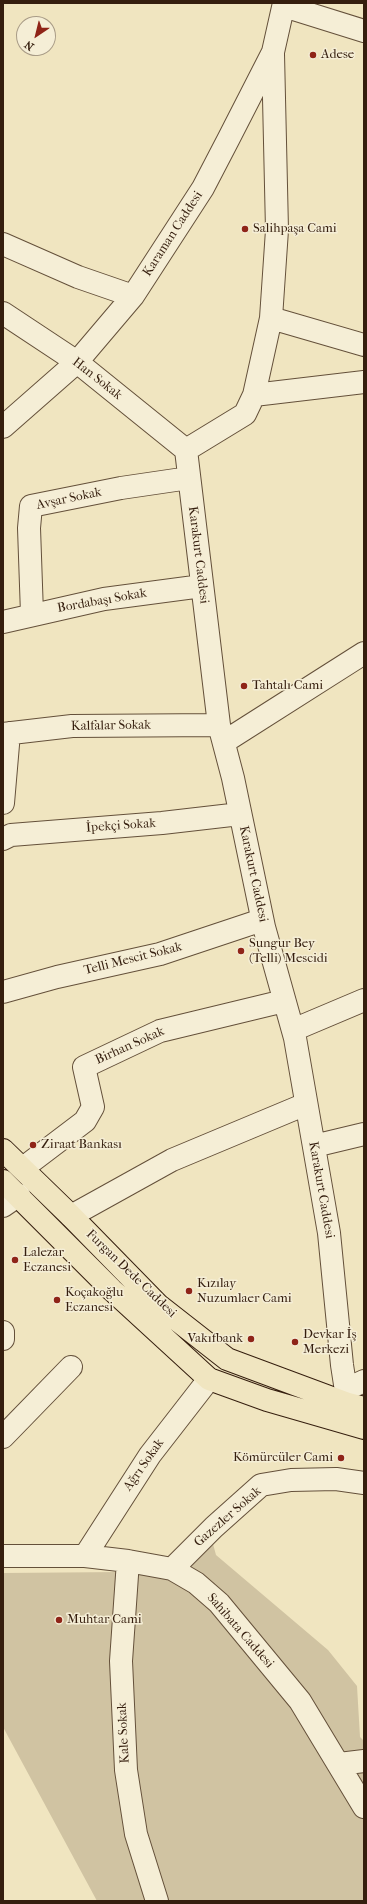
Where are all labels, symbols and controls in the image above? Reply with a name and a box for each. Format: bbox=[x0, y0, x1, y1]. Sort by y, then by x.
north arrow bbox=[16, 16, 56, 56]
text: N bbox=[22, 38, 37, 53]
place label: Adese bbox=[321, 47, 354, 63]
marker: Adese bbox=[308, 50, 318, 60]
street label: Karaman Caddesi bbox=[140, 189, 206, 279]
place label: Salihpaşa Cami bbox=[253, 221, 337, 237]
marker: Salihpaşa Cami bbox=[240, 224, 250, 234]
street label: Han Sokak bbox=[69, 355, 125, 403]
street label: Avşar Sokak bbox=[35, 484, 103, 514]
street label: Karakurt Caddesi bbox=[184, 505, 212, 605]
street label: Bordabaşı Sokak bbox=[56, 585, 148, 617]
place label: Tahtalı Cami bbox=[252, 678, 323, 694]
marker: Tahtalı Cami bbox=[239, 681, 249, 691]
street label: Kalfalar Sokak bbox=[71, 718, 151, 734]
street label: İpekçi Sokak bbox=[86, 816, 156, 836]
street label: Karakurt Caddesi bbox=[235, 824, 271, 924]
place label: Sungur Bey (Telli) Mescidi bbox=[249, 936, 328, 967]
street label: Telli Mescit Sokak bbox=[82, 939, 184, 979]
marker: Sungur Bey (Telli) Mescidi bbox=[236, 946, 246, 956]
street label: Birhan Sokak bbox=[93, 1024, 167, 1068]
place label: Ziraat Bankası bbox=[41, 1137, 122, 1153]
marker: Ziraat Bankası bbox=[28, 1140, 38, 1150]
street label: Karakurt Caddesi bbox=[305, 1140, 337, 1240]
street label: Furgan Dede Caddesi bbox=[83, 1227, 179, 1321]
place label: Lalezar Eczanesi bbox=[23, 1245, 71, 1276]
marker: Lalezar Eczanesi bbox=[10, 1255, 20, 1265]
place label: Kızılay Nuzumlaer Cami bbox=[197, 1276, 292, 1307]
place label: Koçakoğlu Eczanesi bbox=[65, 1285, 123, 1316]
marker: Kızılay Nuzumlaer Cami bbox=[184, 1286, 194, 1296]
marker: Koçakoğlu Eczanesi bbox=[52, 1295, 62, 1305]
place label: Devkar İş Merkezi bbox=[303, 1327, 356, 1358]
place label: Vakıfbank bbox=[187, 1331, 243, 1347]
marker: Vakıfbank bbox=[246, 1334, 256, 1344]
marker: Devkar İş Merkezi bbox=[290, 1337, 300, 1347]
street label: Ağrı Sokak bbox=[120, 1436, 168, 1494]
place label: Kömürcüler Cami bbox=[233, 1450, 333, 1466]
marker: Kömürcüler Cami bbox=[336, 1453, 346, 1463]
street label: Gazezler Sokak bbox=[191, 1484, 265, 1550]
street label: Sahibata Caddesi bbox=[203, 1590, 277, 1672]
place label: Muhtar Cami bbox=[67, 1612, 142, 1628]
marker: Muhtar Cami bbox=[54, 1615, 64, 1625]
street label: Kale Sokak bbox=[115, 1702, 133, 1764]

